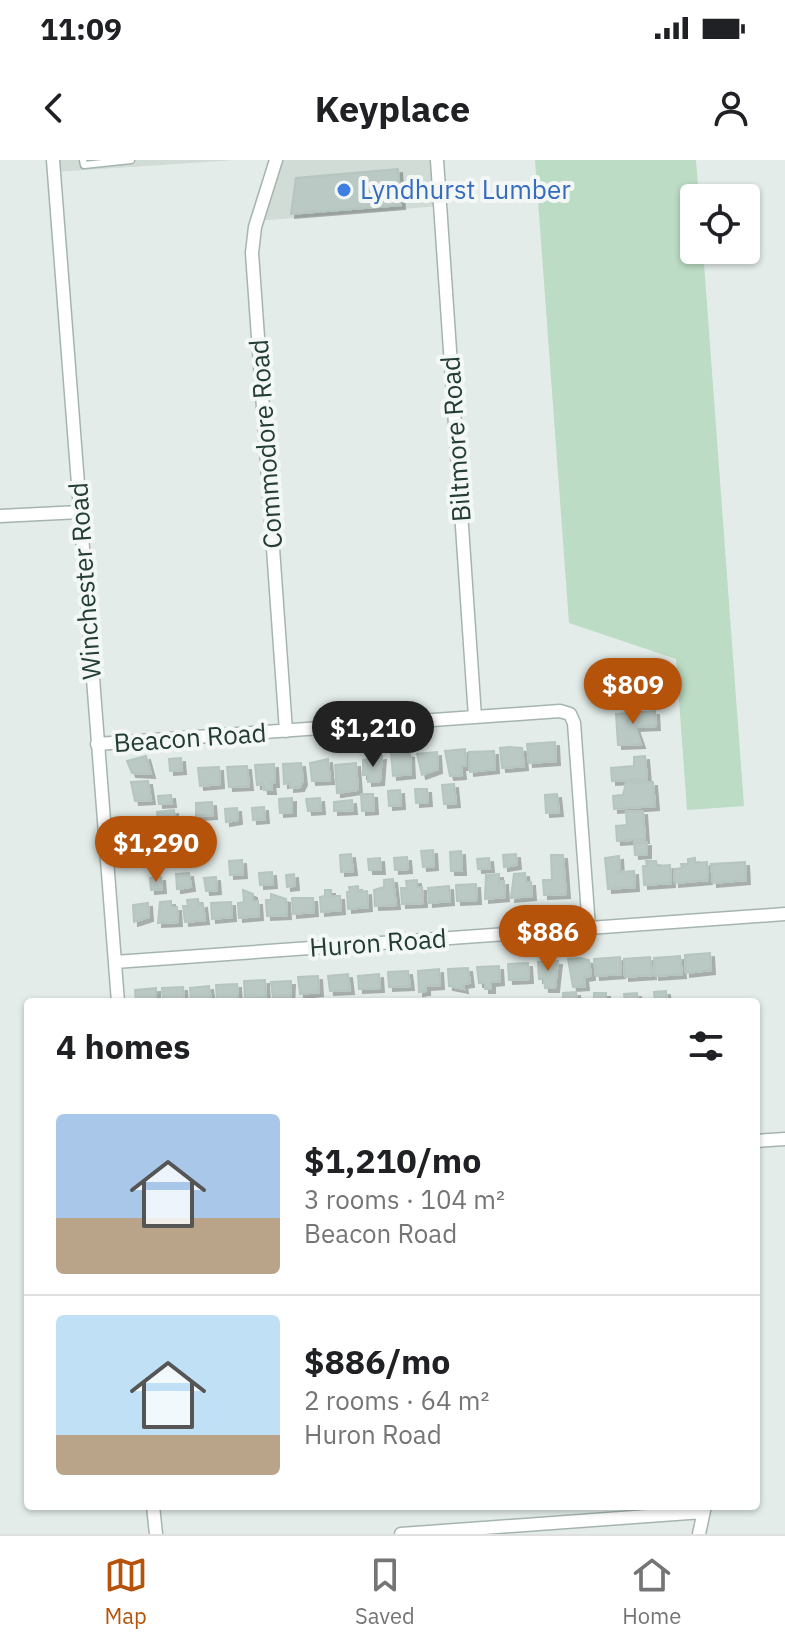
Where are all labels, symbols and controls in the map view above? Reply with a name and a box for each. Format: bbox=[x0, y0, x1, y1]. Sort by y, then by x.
text: 11:09 bbox=[40, 9, 122, 48]
text: Keyplace bbox=[315, 85, 470, 132]
icon: back bbox=[32, 86, 76, 130]
icon: person bbox=[709, 86, 753, 130]
place label: Lyndhurst Lumber bbox=[360, 172, 571, 206]
marker: Lyndhurst Lumber bbox=[335, 181, 353, 199]
map controls bbox=[680, 184, 760, 264]
button: locate bbox=[680, 184, 760, 264]
street label: Commodore Road bbox=[241, 338, 289, 550]
street label: Biltmore Road bbox=[432, 355, 478, 523]
street label: Winchester Road bbox=[60, 481, 108, 681]
pin: $809 bbox=[586, 658, 680, 726]
text: $809 bbox=[602, 667, 664, 701]
pin: $1,210 bbox=[308, 701, 438, 769]
text: $1,210 bbox=[330, 710, 416, 744]
street label: Beacon Road bbox=[112, 715, 268, 759]
pin: $1,290 bbox=[91, 816, 221, 884]
text: $1,290 bbox=[113, 825, 199, 859]
pin: $886 bbox=[501, 905, 595, 973]
text: $886 bbox=[517, 914, 579, 948]
street label: Huron Road bbox=[308, 920, 448, 964]
text: 4 homes bbox=[56, 1024, 191, 1068]
icon: filters bbox=[684, 1024, 728, 1068]
text: $1,210/mo bbox=[304, 1138, 481, 1182]
icon: home bbox=[120, 1146, 216, 1242]
text: 3 rooms · 104 m² bbox=[304, 1182, 505, 1216]
text: Beacon Road bbox=[304, 1216, 457, 1250]
text: $886/mo bbox=[304, 1339, 451, 1383]
icon: home bbox=[120, 1347, 216, 1443]
text: 2 rooms · 64 m² bbox=[304, 1383, 489, 1417]
text: Huron Road bbox=[304, 1417, 442, 1451]
tab: Map bbox=[104, 1553, 148, 1630]
tab: Saved bbox=[355, 1553, 415, 1630]
tab: Home bbox=[622, 1553, 681, 1630]

